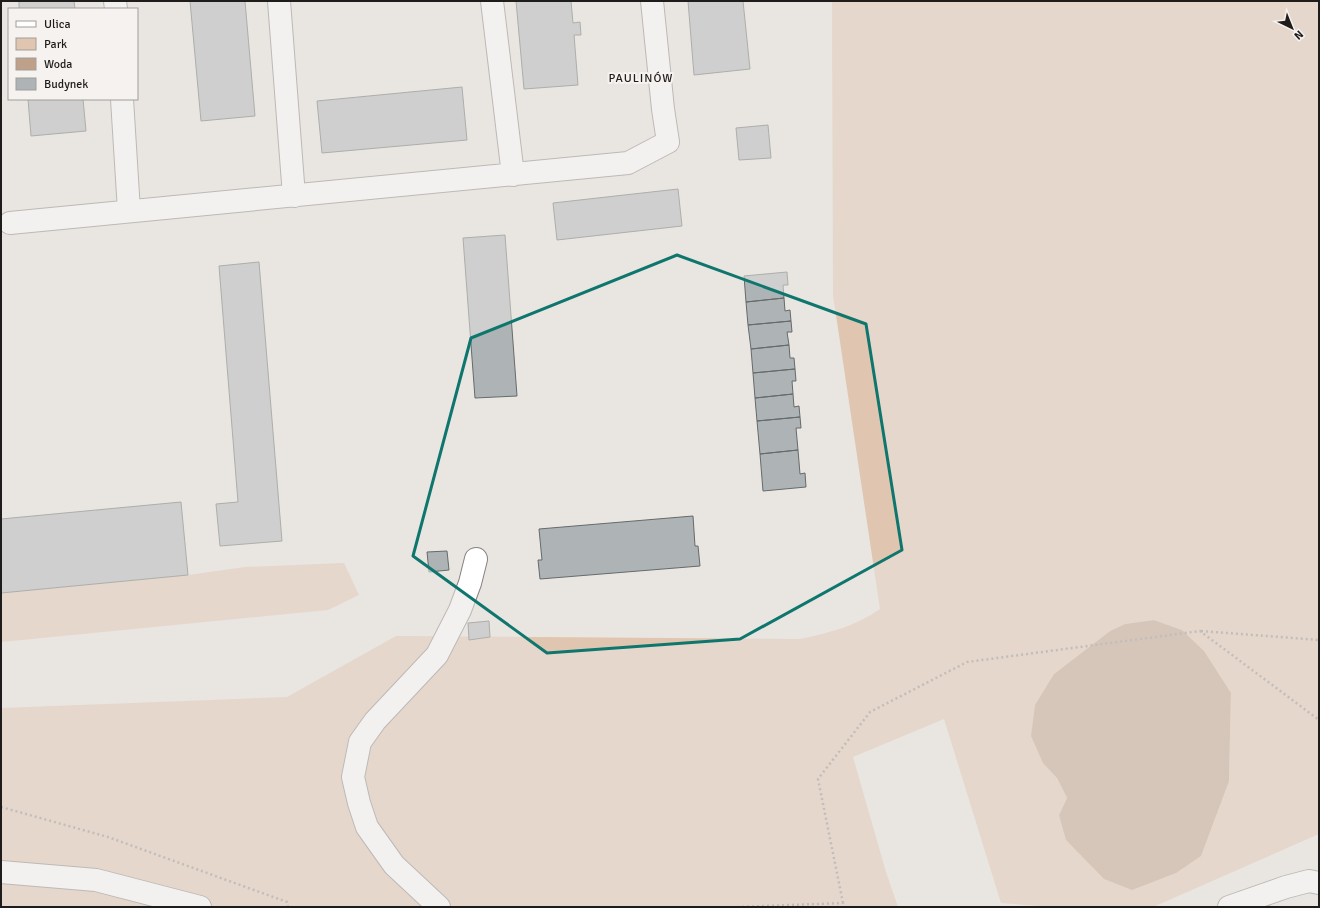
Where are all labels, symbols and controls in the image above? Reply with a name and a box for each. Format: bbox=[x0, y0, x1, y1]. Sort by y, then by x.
legend bbox=[8, 8, 138, 100]
north arrow bbox=[1272, 8, 1312, 48]
text: Ulica bbox=[44, 17, 71, 32]
text: N bbox=[1291, 28, 1306, 42]
text: Park bbox=[44, 37, 67, 52]
text: Woda bbox=[44, 57, 72, 72]
district label: PAULINÓW bbox=[608, 71, 674, 86]
text: Budynek bbox=[44, 77, 88, 92]

